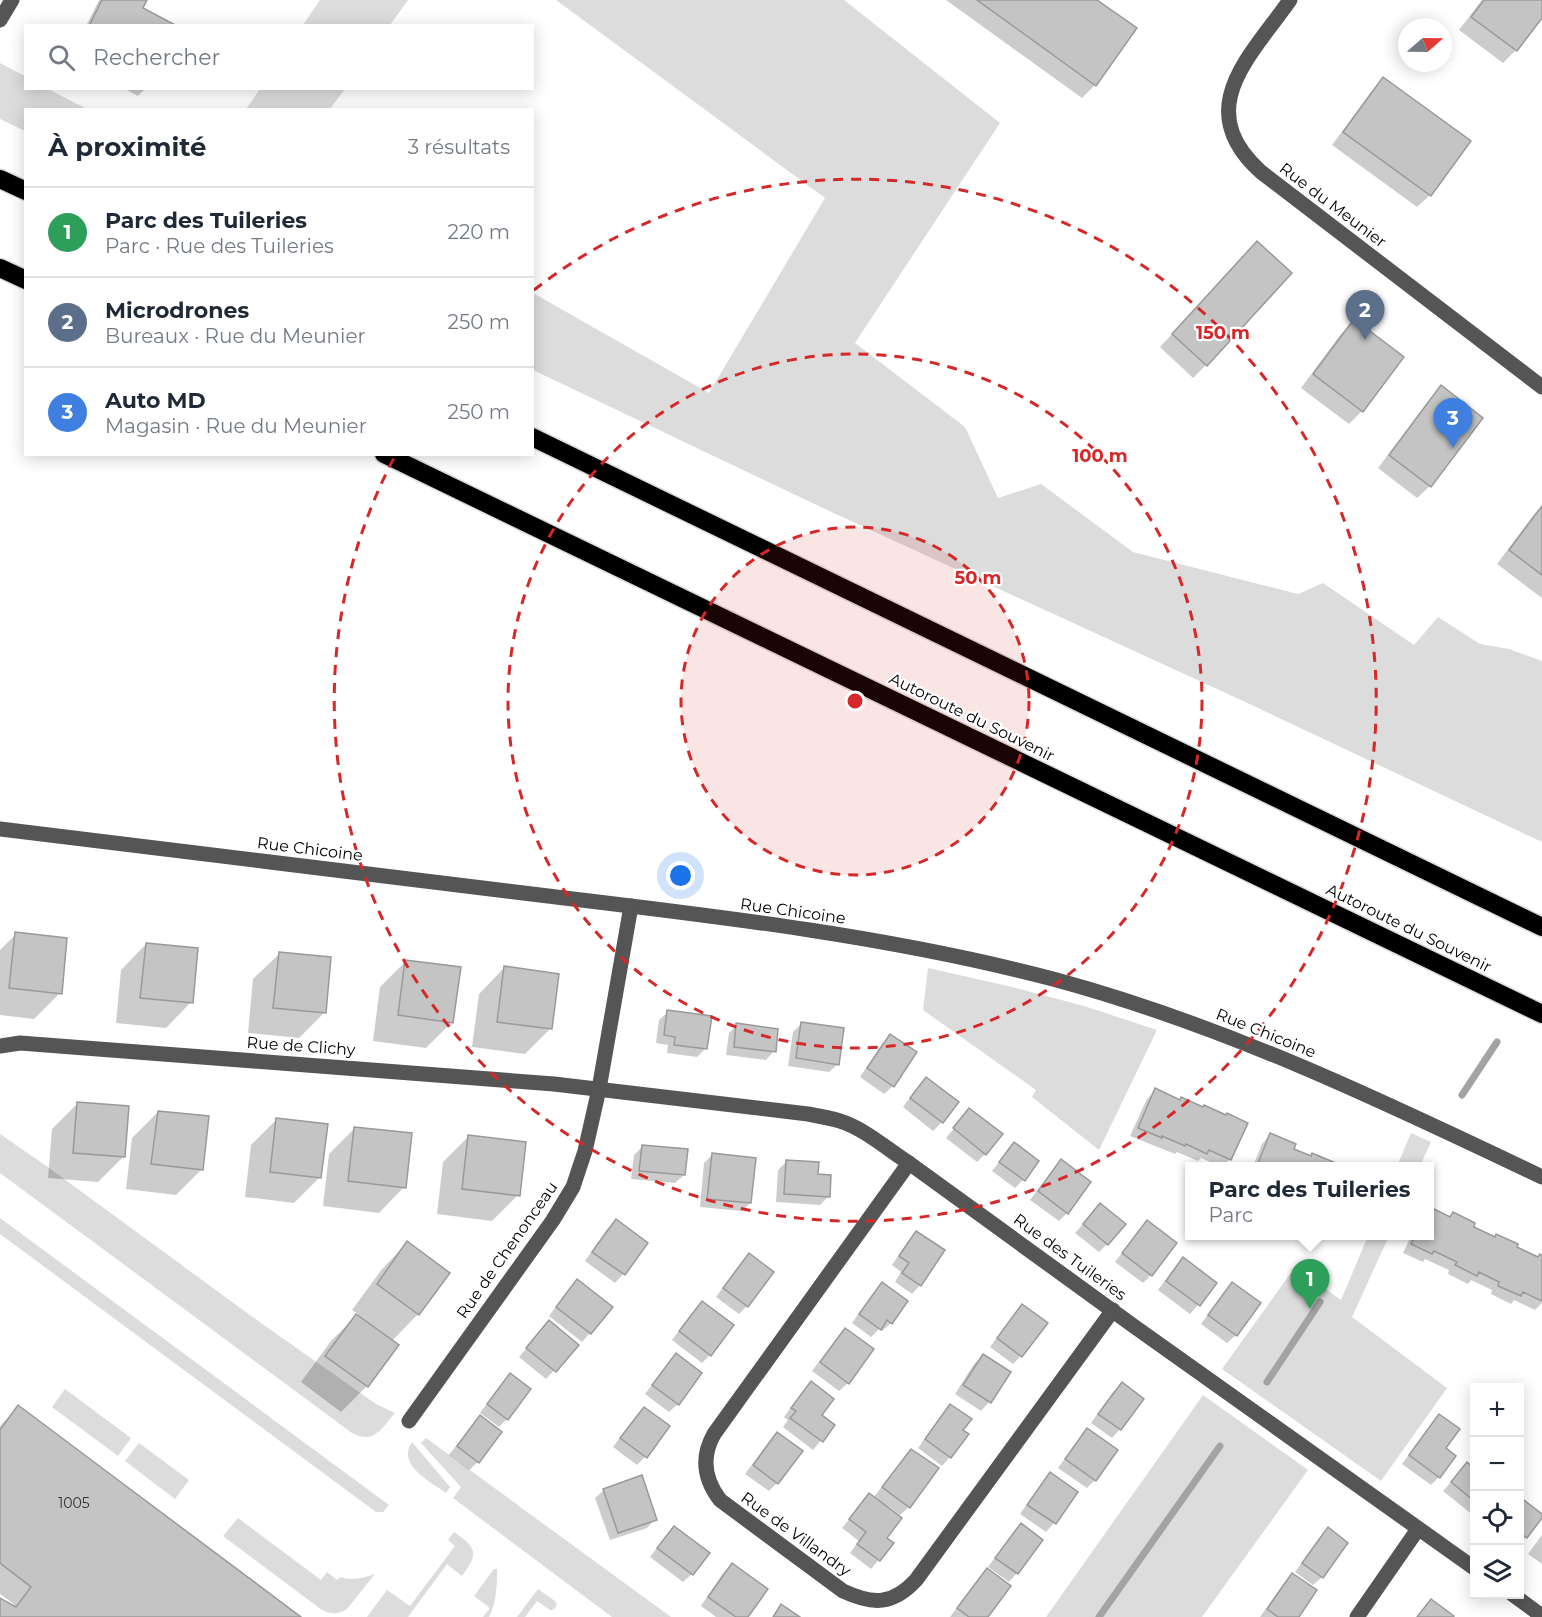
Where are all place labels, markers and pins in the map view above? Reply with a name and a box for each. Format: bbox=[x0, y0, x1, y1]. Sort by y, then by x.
pin: 2 bbox=[1346, 290, 1384, 340]
pin: 3 bbox=[1434, 398, 1472, 448]
centre of rings bbox=[845, 691, 865, 711]
pin: 1 bbox=[1290, 1260, 1330, 1309]

